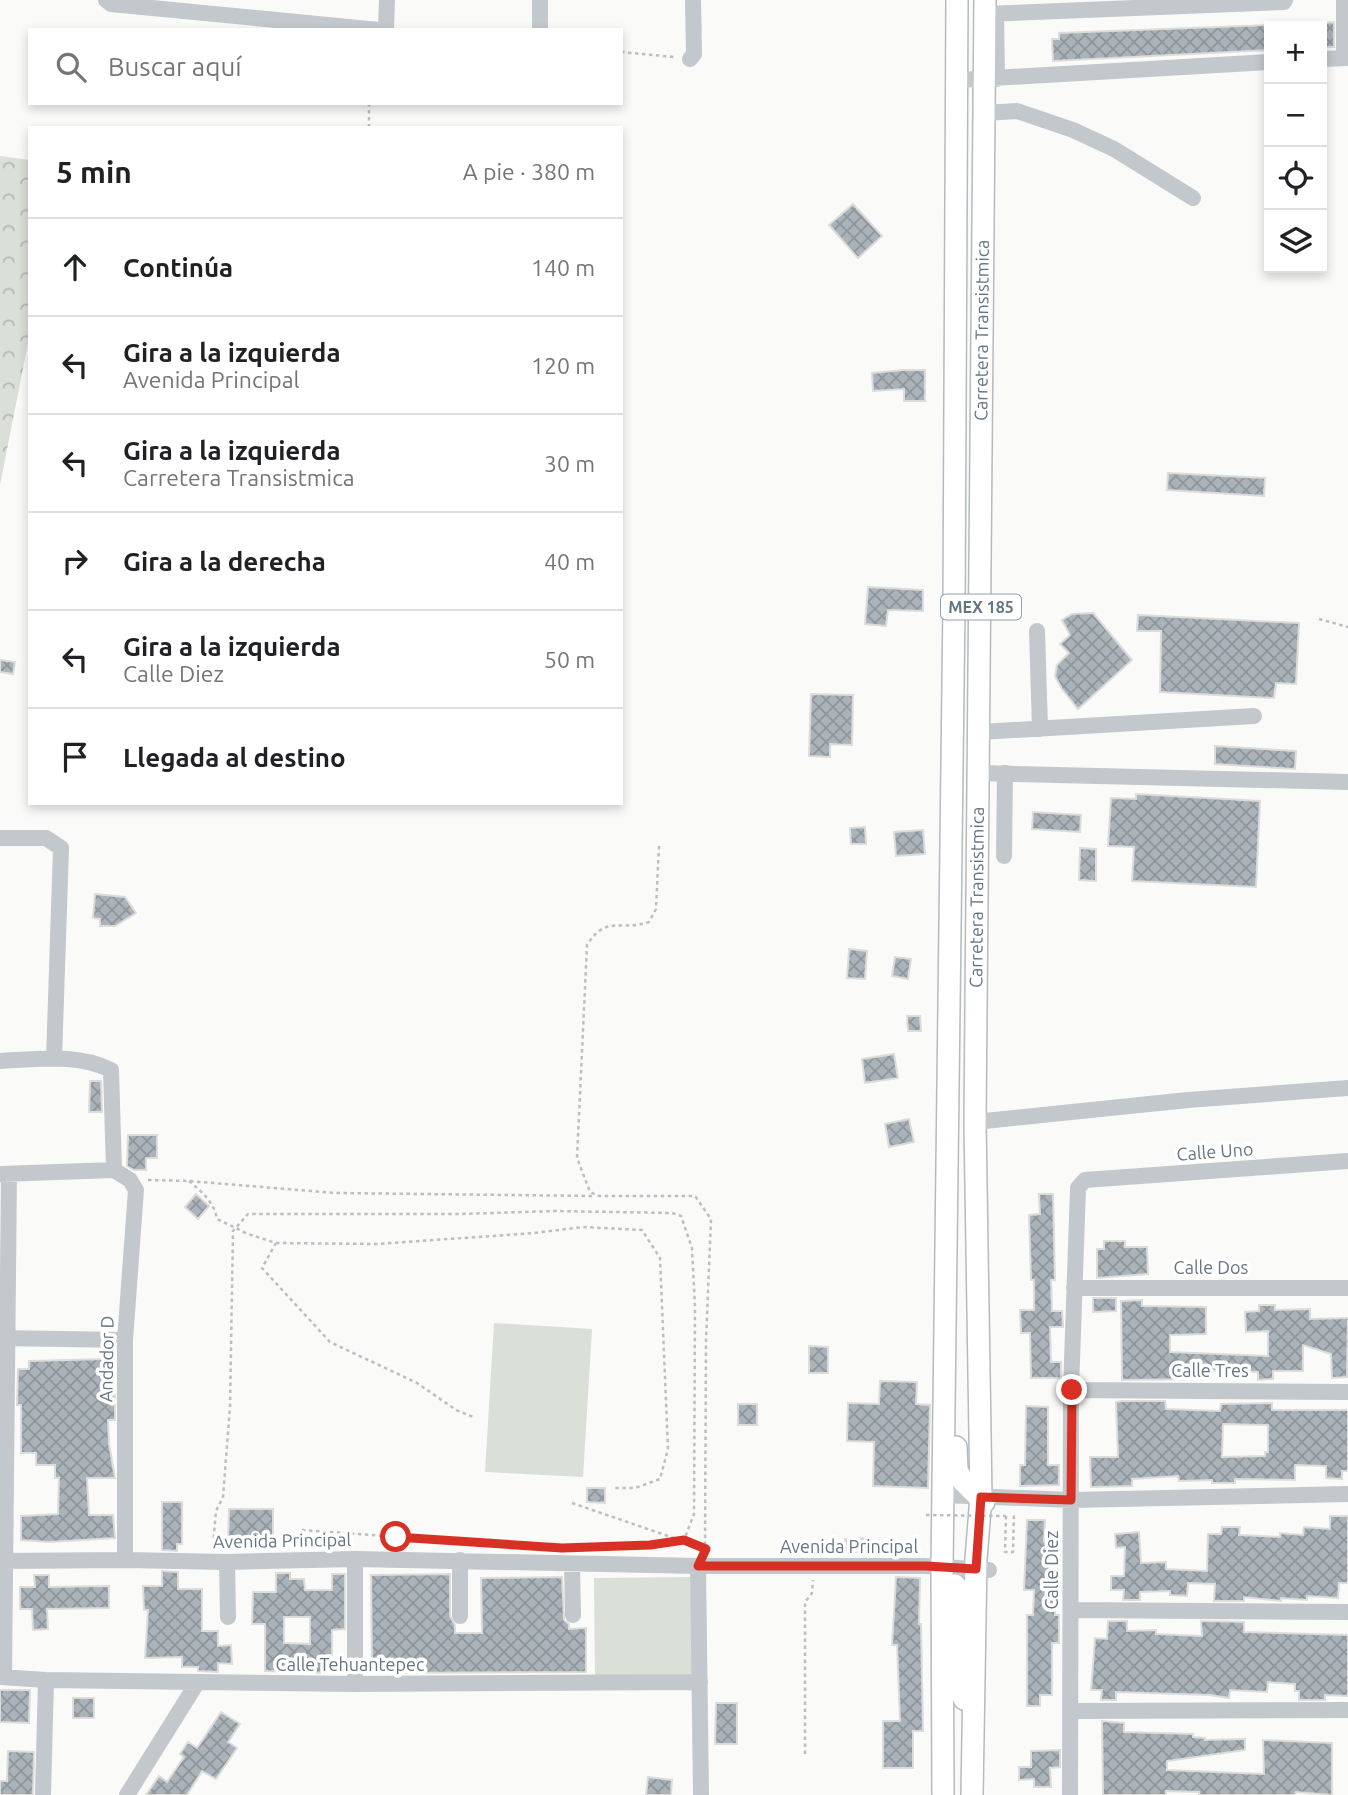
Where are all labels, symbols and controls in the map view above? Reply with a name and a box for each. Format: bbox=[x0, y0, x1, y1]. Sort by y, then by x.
map controls bbox=[1264, 21, 1327, 273]
button: + bbox=[1264, 21, 1327, 84]
search box bbox=[28, 28, 623, 105]
icon: search bbox=[52, 48, 90, 86]
text: Buscar aquí bbox=[108, 52, 242, 81]
button: − bbox=[1264, 84, 1327, 147]
button: locate bbox=[1264, 147, 1327, 210]
text: 5 min bbox=[56, 155, 132, 189]
text: A pie · 380 m bbox=[463, 159, 595, 184]
button: layers bbox=[1264, 210, 1327, 273]
street label: Carretera Transistmica bbox=[970, 239, 992, 421]
icon: ahead bbox=[56, 248, 94, 286]
text: Continúa bbox=[123, 253, 233, 282]
text: 140 m bbox=[531, 255, 595, 280]
text: Gira a la izquierda bbox=[123, 338, 341, 367]
icon: left bbox=[56, 346, 94, 384]
text: 120 m bbox=[531, 353, 595, 378]
text: Avenida Principal bbox=[123, 367, 300, 392]
text: Gira a la izquierda bbox=[123, 436, 341, 465]
icon: left bbox=[56, 444, 94, 482]
text: 30 m bbox=[544, 451, 595, 476]
text: Carretera Transistmica bbox=[123, 465, 355, 490]
icon: right bbox=[56, 542, 94, 580]
text: Gira a la derecha bbox=[123, 547, 326, 576]
text: 40 m bbox=[544, 549, 595, 574]
road number: MEX 185 bbox=[941, 594, 1021, 620]
text: Gira a la izquierda bbox=[123, 632, 341, 661]
icon: left bbox=[56, 640, 94, 678]
text: 50 m bbox=[544, 647, 595, 672]
text: Calle Diez bbox=[123, 661, 224, 686]
icon: arrive bbox=[56, 738, 94, 776]
text: Llegada al destino bbox=[123, 743, 346, 772]
street label: Carretera Transistmica bbox=[965, 806, 987, 988]
street label: Calle Uno bbox=[1176, 1138, 1254, 1164]
street label: Calle Dos bbox=[1174, 1257, 1249, 1277]
street label: Andador D bbox=[95, 1316, 117, 1402]
street label: Calle Tres bbox=[1171, 1360, 1249, 1380]
route end bbox=[1056, 1374, 1087, 1405]
route start bbox=[380, 1521, 411, 1552]
street label: Avenida Principal bbox=[213, 1529, 352, 1551]
street label: Calle Diez bbox=[1041, 1530, 1061, 1610]
street label: Avenida Principal bbox=[780, 1536, 918, 1556]
street label: Calle Tehuantepec bbox=[276, 1654, 424, 1674]

